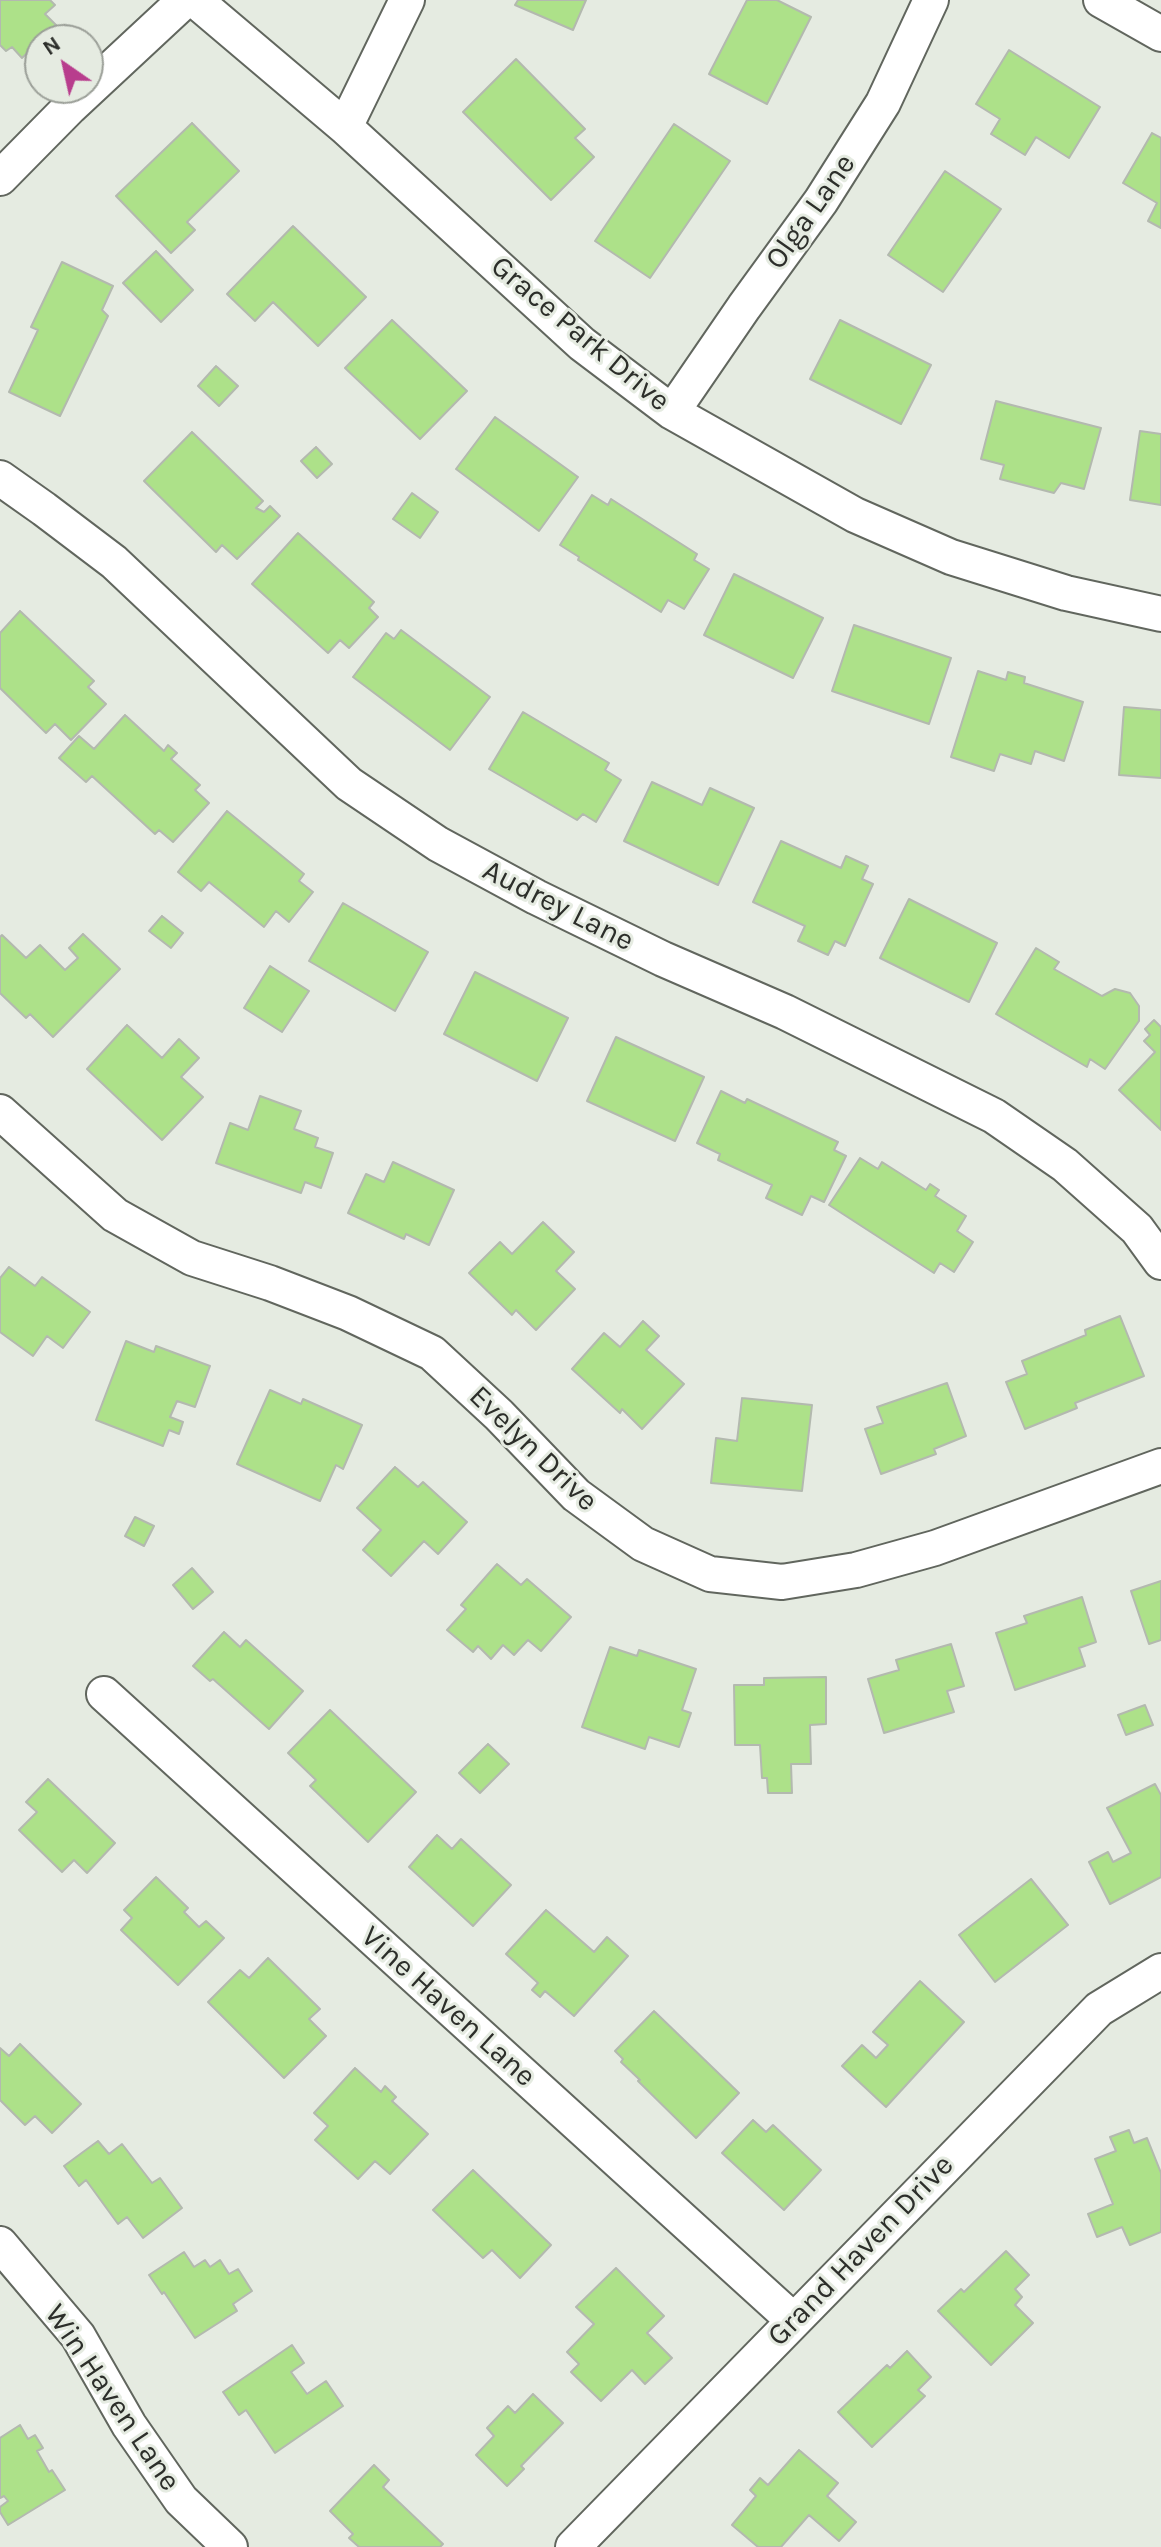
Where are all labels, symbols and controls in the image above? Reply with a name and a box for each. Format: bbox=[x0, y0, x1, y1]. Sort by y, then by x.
north arrow bbox=[24, 24, 104, 104]
text: N bbox=[38, 31, 66, 61]
street label: Olga Lane bbox=[758, 147, 864, 277]
street label: Grace Park Drive bbox=[483, 249, 677, 419]
street label: Audrey Lane bbox=[477, 853, 639, 959]
street label: Evelyn Drive bbox=[461, 1379, 605, 1519]
street label: Vine Haven Lane bbox=[353, 1919, 543, 2095]
street label: Grand Haven Drive bbox=[761, 2148, 961, 2354]
street label: Win Haven Lane bbox=[36, 2298, 188, 2498]

